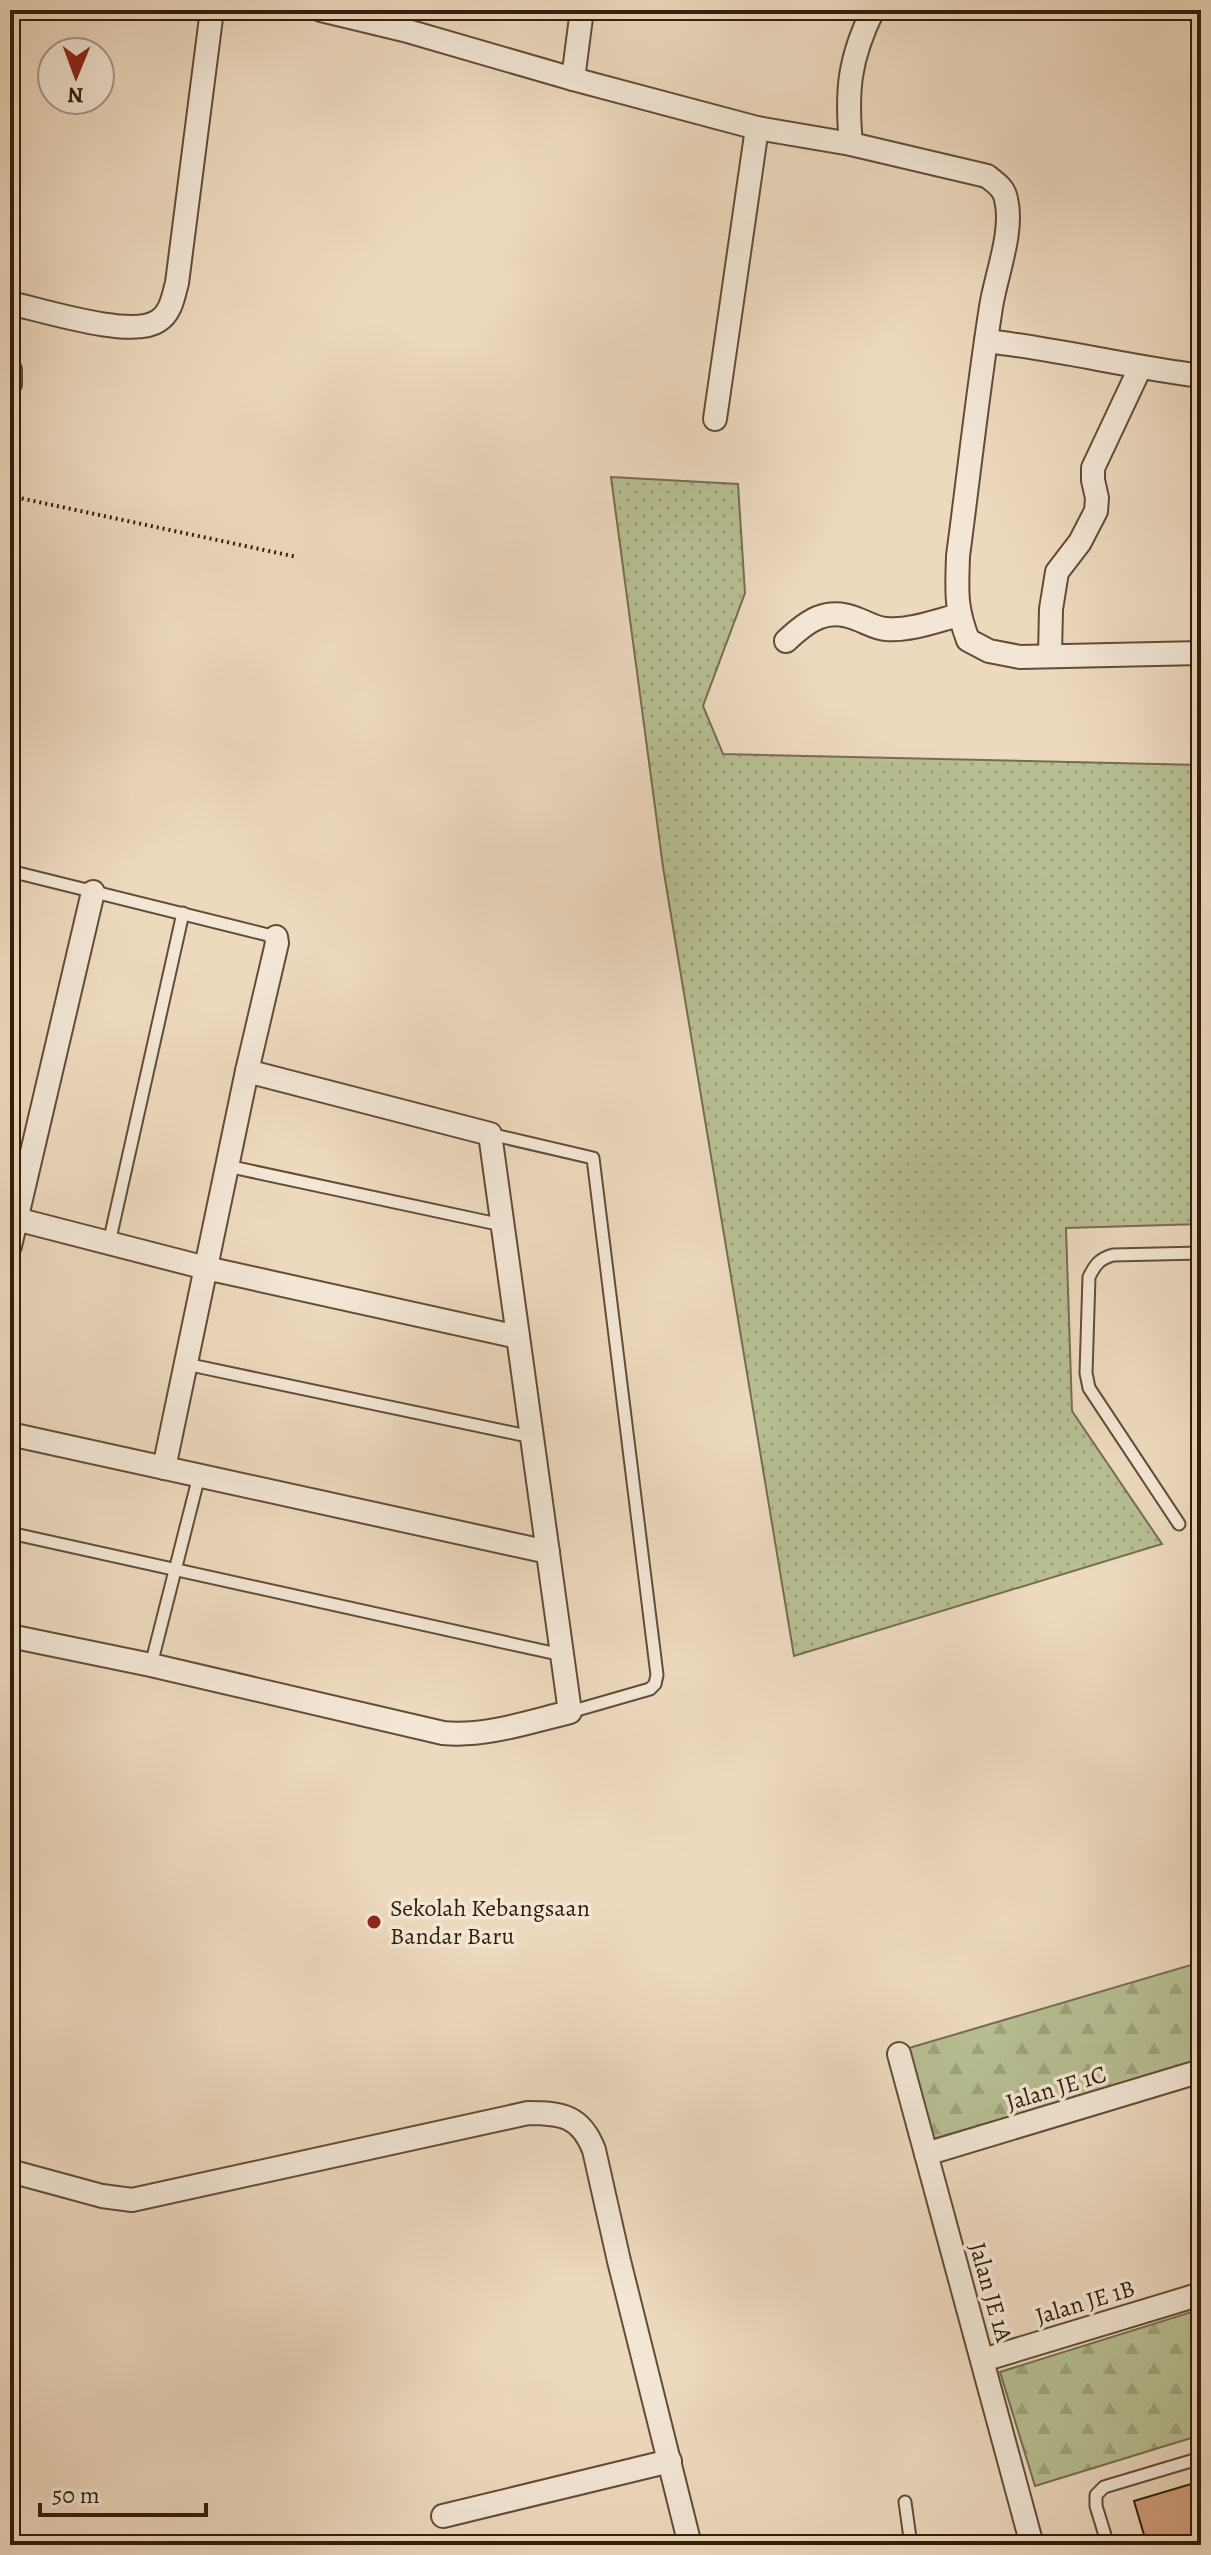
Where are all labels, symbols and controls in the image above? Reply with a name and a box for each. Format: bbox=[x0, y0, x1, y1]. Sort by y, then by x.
north arrow bbox=[36, 36, 116, 116]
text: N bbox=[67, 80, 84, 110]
place label: Sekolah Kebangsaan Bandar Baru bbox=[390, 1892, 590, 1952]
marker: Sekolah Kebangsaan Bandar Baru bbox=[365, 1913, 383, 1931]
street label: Jalan JE 1C bbox=[1002, 2058, 1110, 2118]
street label: Jalan JE 1A bbox=[962, 2239, 1021, 2346]
street label: Jalan JE 1B bbox=[1031, 2272, 1139, 2332]
scale bar bbox=[40, 2467, 206, 2517]
text: 50 m bbox=[52, 2479, 100, 2511]

